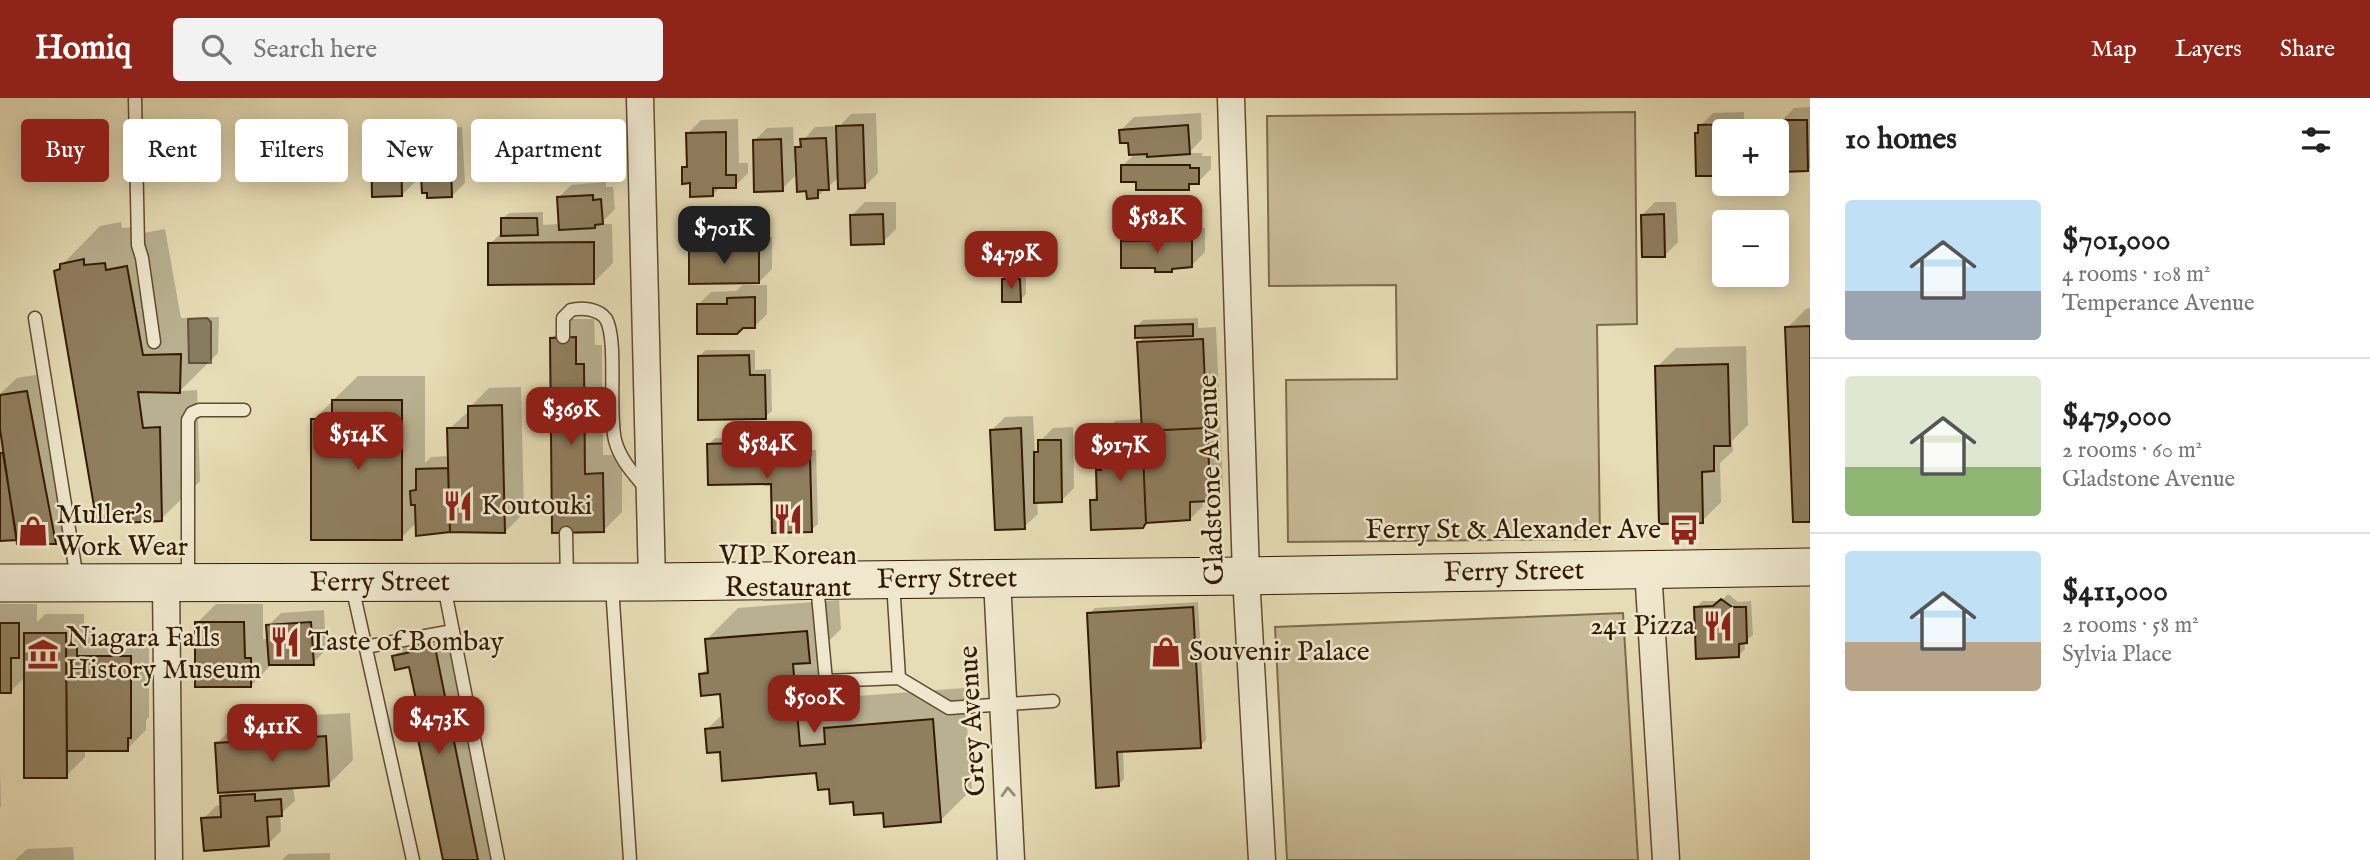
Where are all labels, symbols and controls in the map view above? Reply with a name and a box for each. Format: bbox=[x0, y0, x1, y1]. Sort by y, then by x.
search box bbox=[173, 18, 663, 81]
text: Homiq bbox=[35, 28, 131, 70]
icon: search bbox=[197, 30, 235, 68]
text: Search here bbox=[253, 33, 377, 66]
text: Map bbox=[2091, 34, 2137, 65]
text: Layers bbox=[2175, 34, 2242, 65]
text: Share bbox=[2280, 34, 2335, 65]
chip: Buy bbox=[21, 119, 109, 182]
chip: Rent bbox=[123, 119, 221, 182]
chip: Filters bbox=[235, 119, 348, 182]
chip: New bbox=[362, 119, 457, 182]
chip: Apartment bbox=[471, 119, 626, 182]
map controls bbox=[1712, 119, 1789, 287]
button: + bbox=[1712, 119, 1789, 196]
text: 10 homes bbox=[1845, 121, 1957, 159]
icon: filters bbox=[2297, 121, 2335, 159]
pin: $582K bbox=[1108, 195, 1206, 255]
text: $582K bbox=[1128, 203, 1186, 232]
pin: $701K bbox=[675, 206, 773, 266]
button: − bbox=[1712, 210, 1789, 287]
text: $701K bbox=[694, 214, 754, 243]
text: $701,000 bbox=[2062, 222, 2171, 260]
icon: home bbox=[1901, 228, 1985, 312]
pin: $479K bbox=[962, 232, 1060, 291]
text: $479K bbox=[981, 239, 1041, 268]
text: 4 rooms · 108 m² bbox=[2062, 260, 2210, 289]
text: Temperance Avenue bbox=[2062, 289, 2254, 318]
street label: Gladstone Avenue bbox=[1191, 374, 1233, 586]
pin: $369K bbox=[522, 388, 620, 447]
text: $369K bbox=[542, 395, 600, 424]
text: $479,000 bbox=[2062, 398, 2172, 436]
icon: home bbox=[1901, 404, 1985, 488]
pin: $514K bbox=[309, 412, 407, 472]
text: $514K bbox=[329, 420, 387, 449]
pin: $584K bbox=[718, 422, 816, 481]
pin: $917K bbox=[1071, 424, 1169, 483]
text: $584K bbox=[738, 429, 796, 458]
text: $917K bbox=[1091, 431, 1149, 460]
text: 2 rooms · 60 m² bbox=[2062, 436, 2202, 465]
text: Gladstone Avenue bbox=[2062, 465, 2235, 494]
restaurant icon: Koutouki bbox=[441, 489, 475, 523]
place label: Koutouki bbox=[481, 489, 592, 524]
place label: Muller's Work Wear bbox=[56, 498, 188, 565]
restaurant icon: VIP Korean Restaurant bbox=[771, 502, 805, 536]
place label: Ferry St & Alexander Ave bbox=[1365, 513, 1661, 548]
bus stop icon: Ferry St & Alexander Ave bbox=[1667, 513, 1701, 547]
shop icon: Muller's Work Wear bbox=[16, 514, 50, 548]
place label: VIP Korean Restaurant bbox=[718, 539, 857, 606]
street label: Ferry Street bbox=[1443, 553, 1585, 590]
street label: Ferry Street bbox=[877, 561, 1018, 597]
street label: Ferry Street bbox=[310, 565, 451, 600]
text: $411,000 bbox=[2062, 573, 2168, 611]
icon: home bbox=[1901, 579, 1985, 663]
place label: 241 Pizza bbox=[1590, 609, 1696, 644]
restaurant icon: 241 Pizza bbox=[1701, 609, 1735, 643]
text: 2 rooms · 58 m² bbox=[2062, 611, 2199, 640]
place label: Niagara Falls History Museum bbox=[66, 621, 261, 688]
restaurant icon: Taste of Bombay bbox=[268, 625, 302, 659]
place label: Taste of Bombay bbox=[308, 625, 504, 660]
shop icon: Souvenir Palace bbox=[1149, 635, 1183, 669]
place label: Souvenir Palace bbox=[1189, 635, 1370, 670]
museum icon: Niagara Falls History Museum bbox=[26, 637, 60, 671]
text: Sylvia Place bbox=[2062, 640, 2172, 669]
street label: Grey Avenue bbox=[952, 645, 994, 797]
pin: $500K bbox=[765, 676, 863, 735]
text: $500K bbox=[784, 683, 844, 712]
pin: $473K bbox=[390, 696, 488, 756]
pin: $411K bbox=[223, 704, 321, 764]
text: $473K bbox=[409, 704, 469, 733]
text: $411K bbox=[243, 712, 301, 741]
one-way arrow bbox=[1001, 786, 1016, 797]

